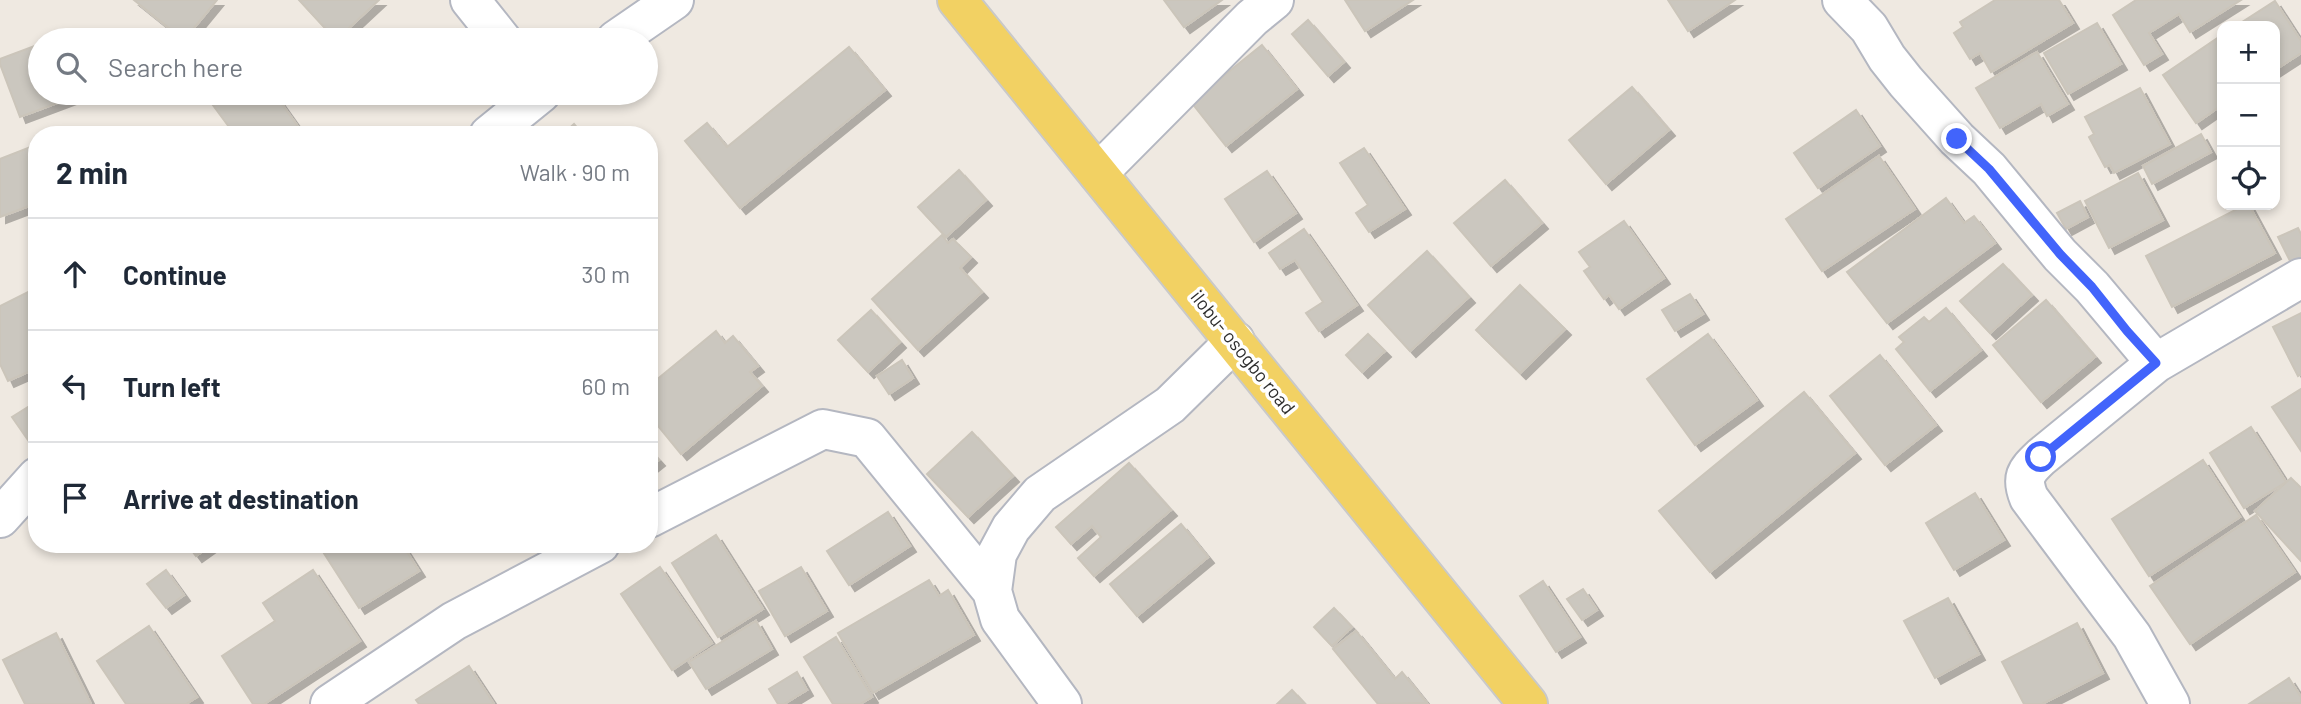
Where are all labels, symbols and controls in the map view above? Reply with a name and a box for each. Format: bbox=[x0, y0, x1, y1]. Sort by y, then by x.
map controls bbox=[2217, 21, 2280, 210]
button: + bbox=[2217, 21, 2280, 84]
search box bbox=[28, 28, 658, 105]
icon: search bbox=[52, 48, 90, 86]
text: Search here bbox=[108, 51, 243, 82]
button: − bbox=[2217, 84, 2280, 147]
route end bbox=[1941, 123, 1972, 154]
button: locate bbox=[2217, 147, 2280, 210]
text: 2 min bbox=[56, 154, 128, 190]
text: Walk · 90 m bbox=[520, 158, 630, 186]
icon: ahead bbox=[56, 255, 94, 293]
text: Continue bbox=[123, 259, 227, 290]
text: 30 m bbox=[582, 260, 630, 288]
street label: ilobu- osogbo road bbox=[1186, 285, 1300, 418]
icon: left bbox=[56, 367, 94, 405]
text: Turn left bbox=[123, 371, 221, 402]
text: 60 m bbox=[582, 372, 630, 400]
route start bbox=[2025, 441, 2056, 472]
icon: arrive bbox=[56, 479, 94, 517]
text: Arrive at destination bbox=[123, 483, 359, 514]

